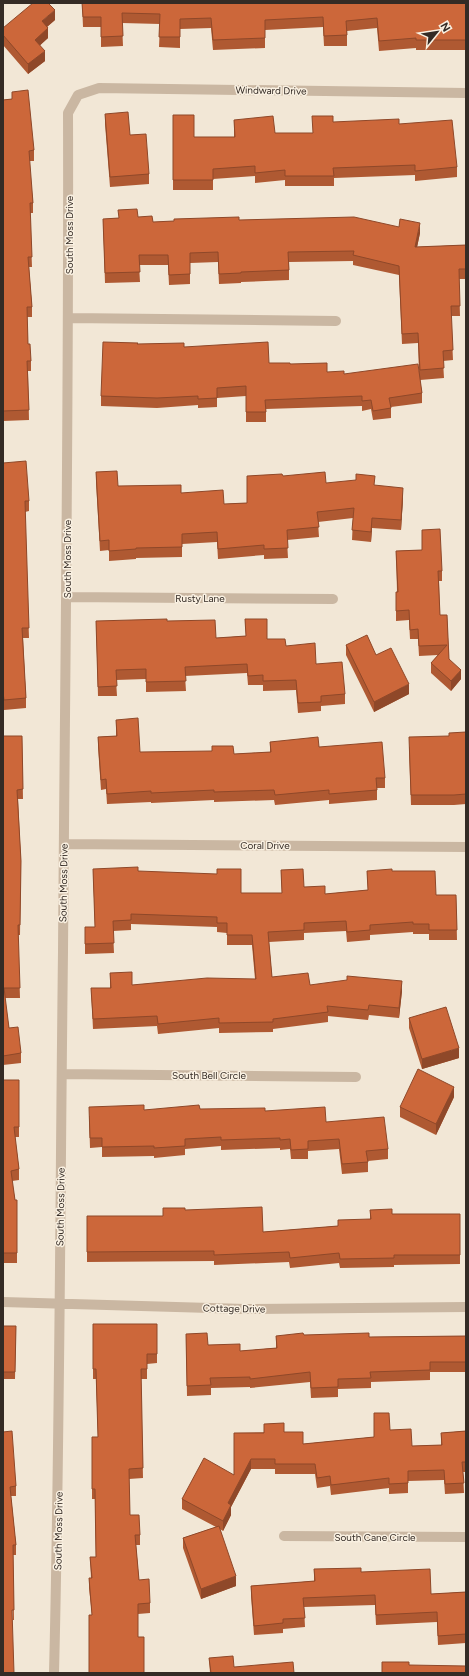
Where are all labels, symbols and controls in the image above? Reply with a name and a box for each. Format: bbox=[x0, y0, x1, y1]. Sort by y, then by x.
north arrow bbox=[417, 12, 457, 52]
text: N bbox=[437, 20, 453, 34]
street label: Windward Drive bbox=[235, 83, 307, 98]
street label: South Moss Drive bbox=[63, 195, 76, 274]
street label: South Moss Drive bbox=[61, 519, 74, 598]
street label: Rusty Lane bbox=[175, 592, 225, 605]
street label: Coral Drive bbox=[240, 839, 290, 852]
street label: South Moss Drive bbox=[56, 843, 71, 922]
street label: South Bell Circle bbox=[172, 1069, 246, 1082]
street label: South Moss Drive bbox=[53, 1167, 68, 1246]
street label: Cottage Drive bbox=[203, 1301, 266, 1316]
street label: South Moss Drive bbox=[51, 1491, 66, 1570]
street label: South Cane Circle bbox=[334, 1531, 416, 1544]

